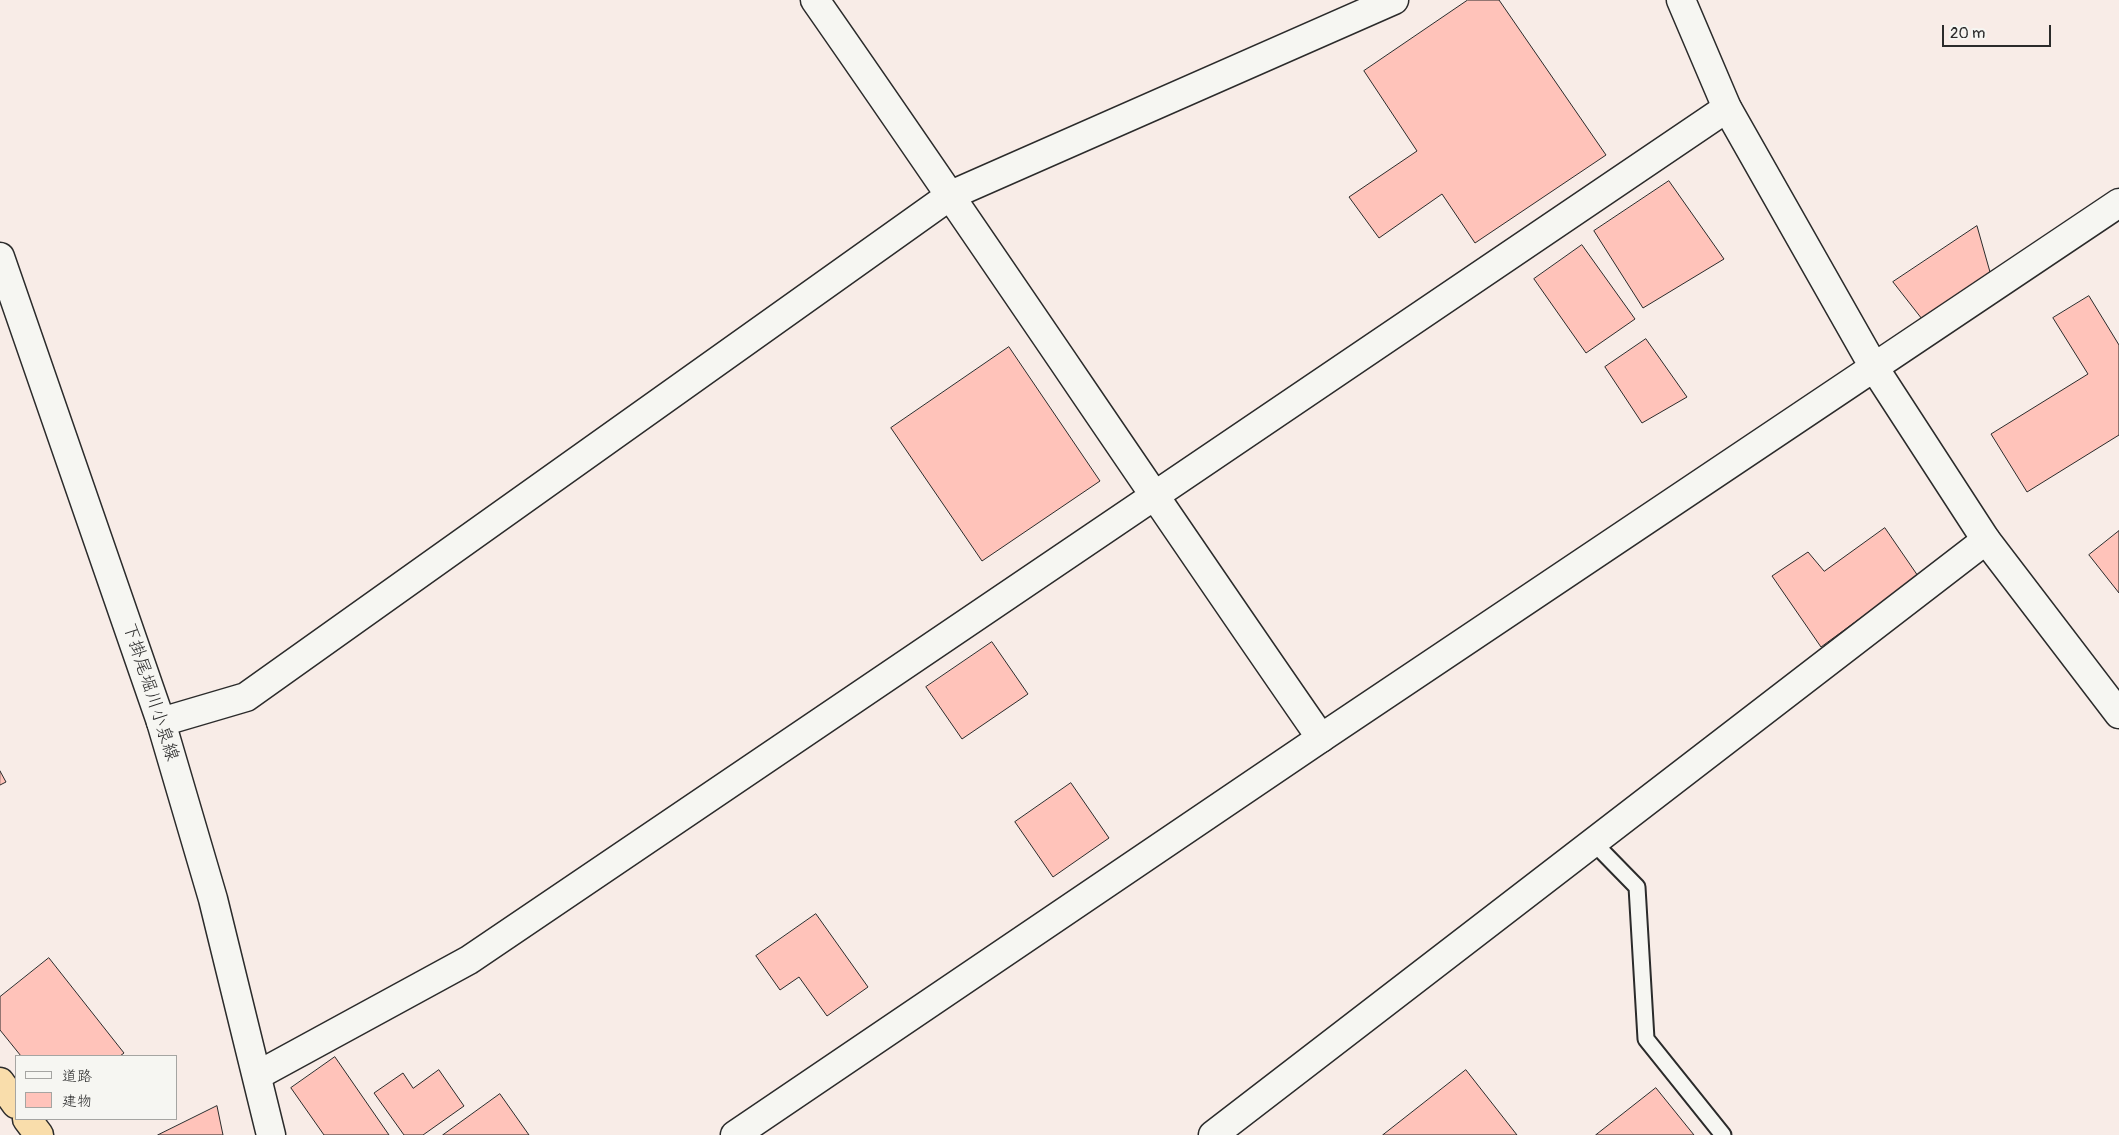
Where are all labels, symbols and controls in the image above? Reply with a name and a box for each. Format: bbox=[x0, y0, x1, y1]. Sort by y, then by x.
scale bar bbox=[1944, 15, 2053, 47]
text: 20 m bbox=[1950, 24, 1985, 43]
street label: 下掛尾堀川小泉線 bbox=[117, 620, 183, 764]
legend bbox=[15, 1055, 178, 1120]
text: 道路 bbox=[62, 1067, 92, 1086]
text: 建物 bbox=[62, 1092, 92, 1111]

